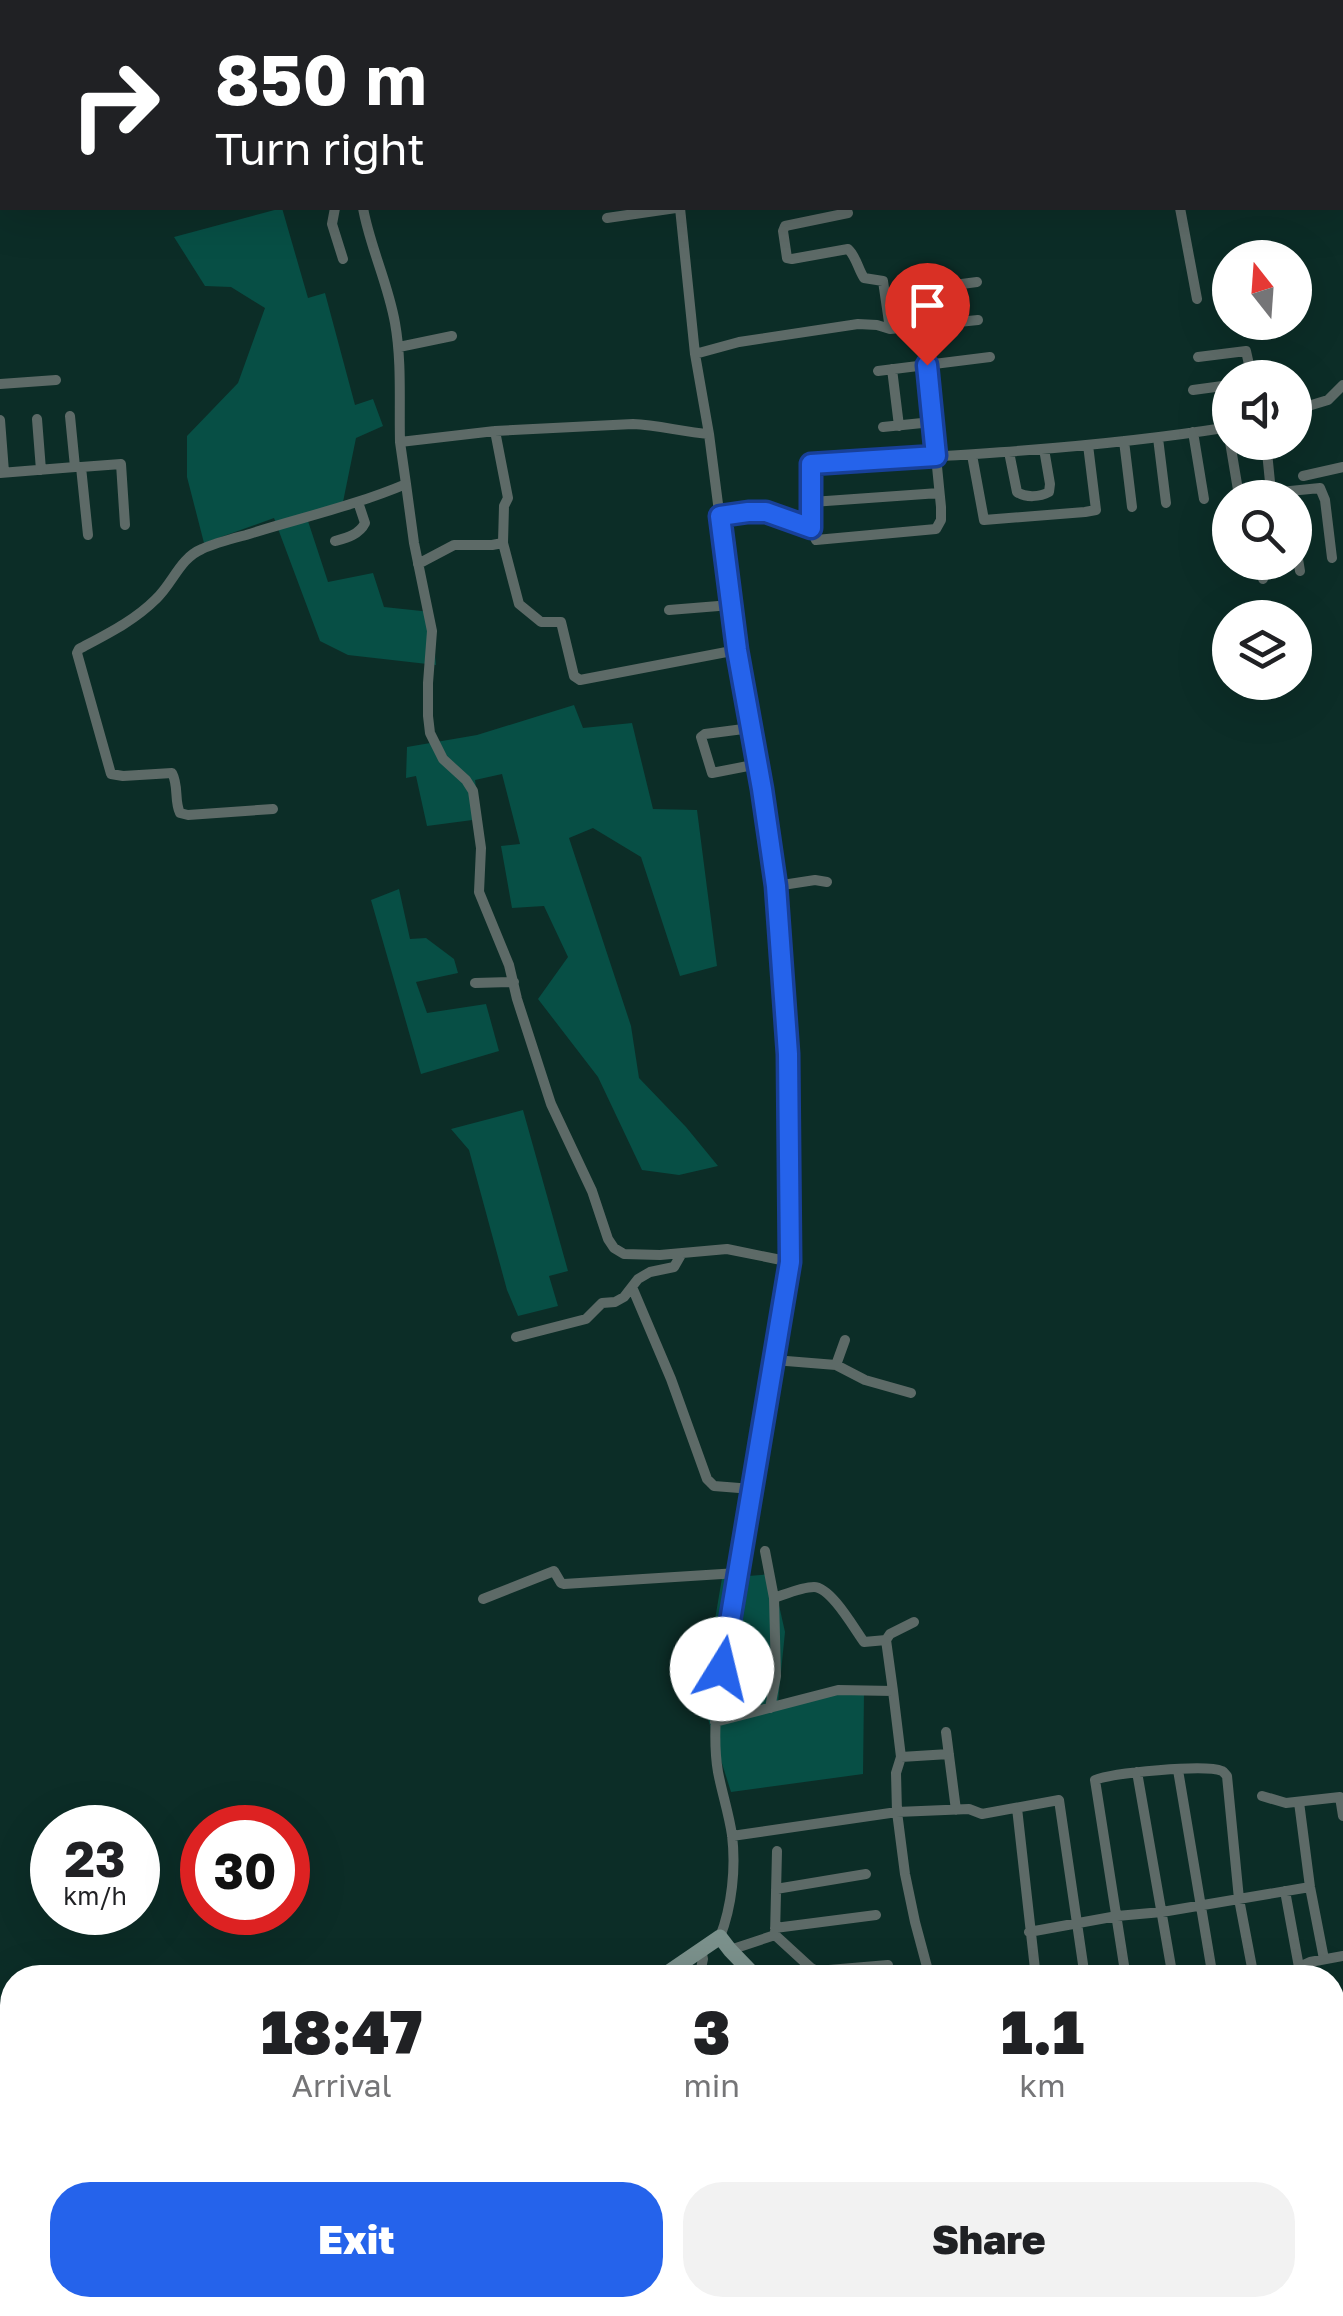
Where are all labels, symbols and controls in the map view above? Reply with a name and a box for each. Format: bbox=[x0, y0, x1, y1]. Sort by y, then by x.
text: 850 m bbox=[215, 36, 427, 120]
icon: right bbox=[50, 40, 180, 170]
text: Turn right bbox=[215, 121, 425, 175]
north arrow bbox=[1212, 240, 1312, 340]
map controls bbox=[1212, 240, 1312, 700]
pin bbox=[885, 263, 970, 366]
icon: arrive bbox=[900, 278, 955, 333]
button: sound bbox=[1212, 360, 1312, 460]
button: search bbox=[1212, 480, 1312, 580]
button: layers bbox=[1212, 600, 1312, 700]
position arrow bbox=[670, 1617, 774, 1721]
speed limit sign: 30 bbox=[180, 1805, 310, 1935]
text: 23 bbox=[64, 1828, 125, 1888]
text: km/h bbox=[63, 1880, 127, 1911]
text: 18:47 bbox=[261, 1995, 423, 2067]
text: 3 bbox=[693, 1995, 731, 2067]
text: 1.1 bbox=[1001, 1995, 1084, 2067]
text: Arrival bbox=[292, 2066, 392, 2104]
text: min bbox=[683, 2066, 740, 2104]
text: km bbox=[1019, 2066, 1066, 2104]
button: Exit bbox=[50, 2182, 663, 2297]
button: Share bbox=[683, 2182, 1295, 2297]

